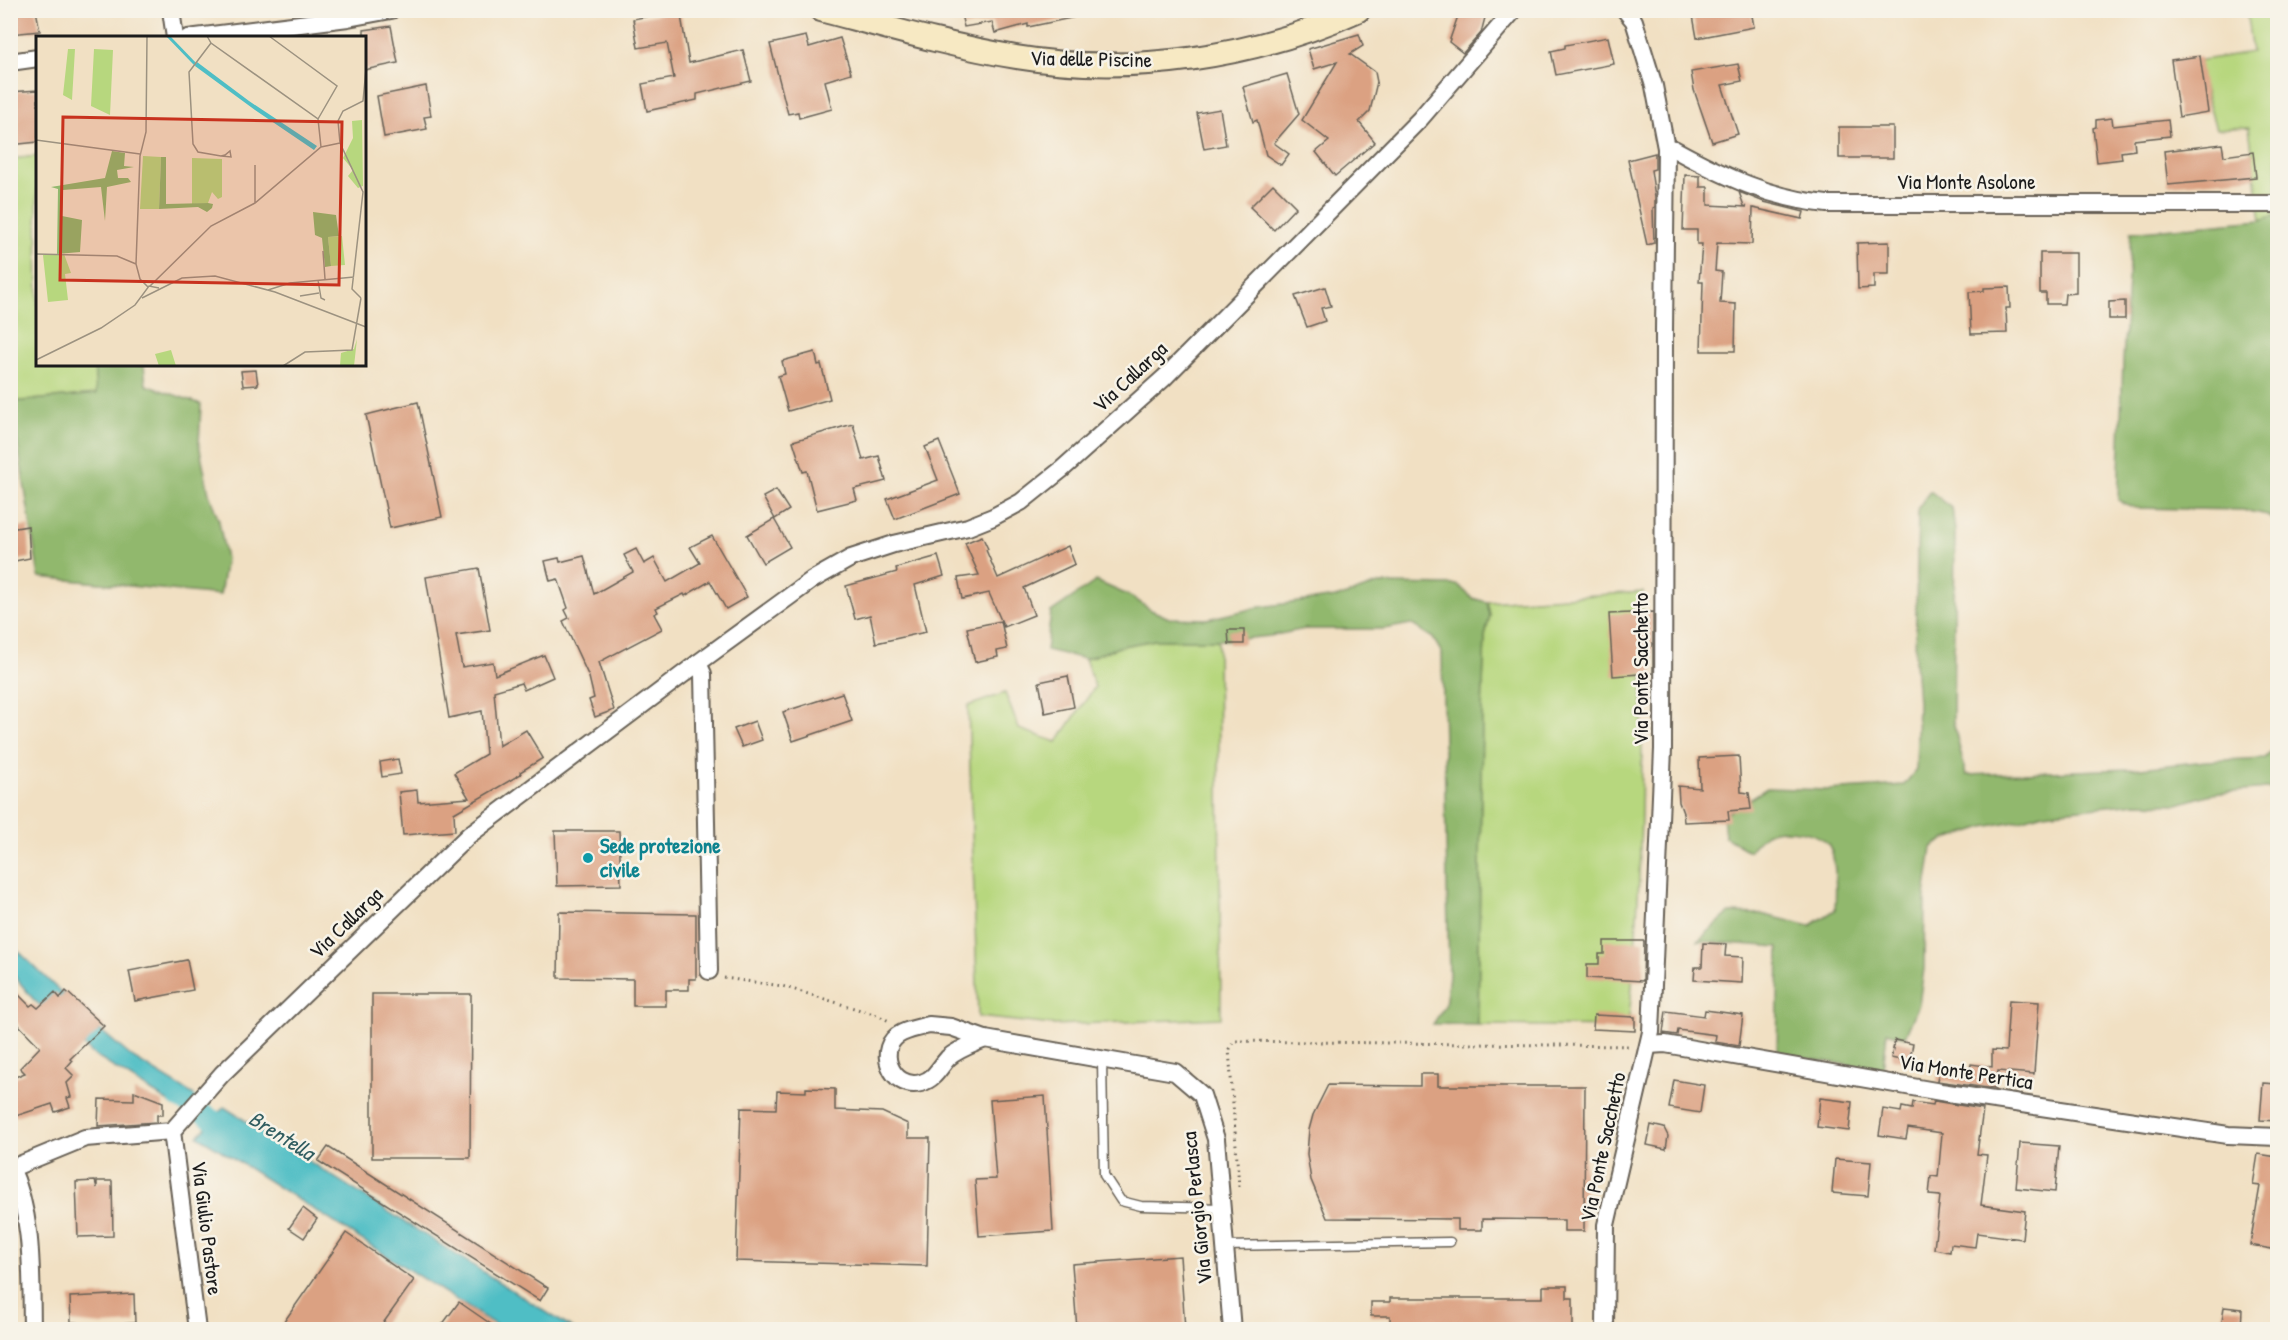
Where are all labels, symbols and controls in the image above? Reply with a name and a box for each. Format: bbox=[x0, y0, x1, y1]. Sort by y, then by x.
inset map bbox=[36, 36, 366, 366]
street label: Via delle Piscine bbox=[1030, 43, 1152, 74]
street label: Via Monte Asolone bbox=[1896, 167, 2036, 196]
street label: Via Callarga bbox=[1086, 335, 1173, 419]
street label: Via Ponte Sacchetto bbox=[1626, 593, 1655, 745]
place label: Sede protezione civile bbox=[600, 831, 721, 884]
marker: Sede protezione civile bbox=[581, 851, 595, 865]
street label: Via Callarga bbox=[302, 880, 389, 965]
street label: Via Monte Pertica bbox=[1897, 1047, 2035, 1096]
street label: Via Ponte Sacchetto bbox=[1572, 1069, 1633, 1224]
water label: Brentella bbox=[243, 1103, 323, 1168]
street label: Via Giorgio Perlasca bbox=[1174, 1130, 1219, 1286]
street label: Via Giulio Pastore bbox=[185, 1159, 230, 1297]

